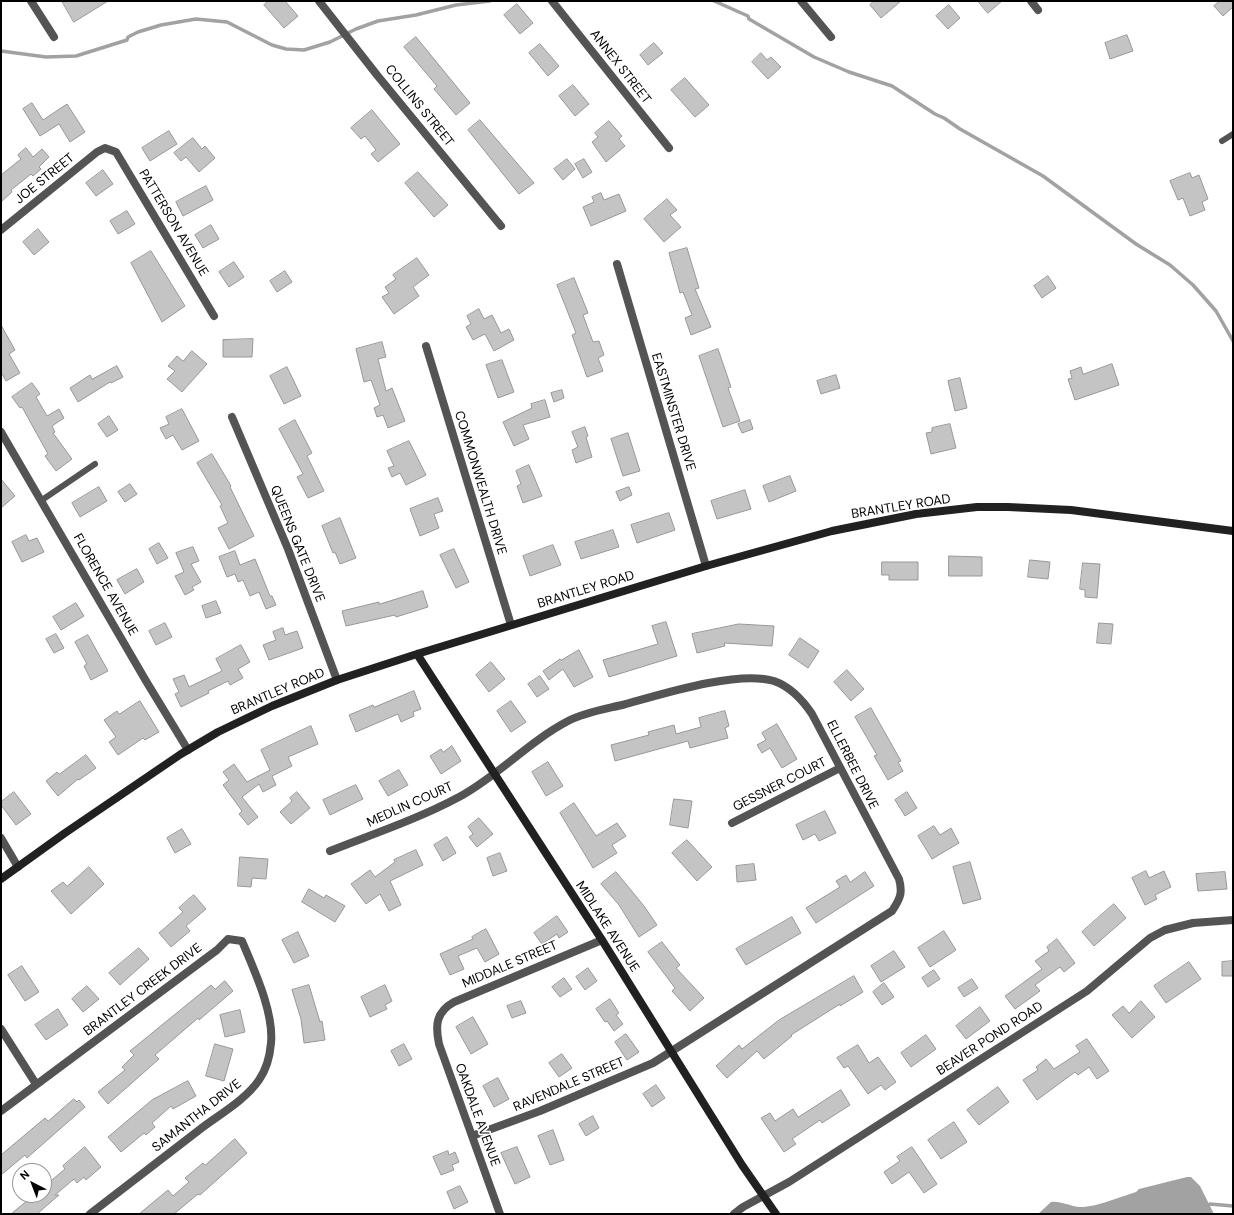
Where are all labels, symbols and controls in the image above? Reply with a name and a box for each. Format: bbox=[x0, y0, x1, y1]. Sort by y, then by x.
street label: ANNEX STREET bbox=[586, 27, 654, 107]
street label: COLLINS STREET bbox=[381, 62, 457, 150]
street label: JOE STREET bbox=[12, 150, 78, 208]
street label: PATTERSON AVENUE bbox=[135, 167, 211, 279]
street label: EASTMINSTER DRIVE bbox=[648, 351, 698, 473]
street label: COMMONWEALTH DRIVE bbox=[451, 409, 509, 557]
street label: QUEENS GATE DRIVE bbox=[266, 483, 328, 605]
street label: BRANTLEY ROAD bbox=[850, 491, 952, 523]
street label: FLORENCE AVENUE bbox=[69, 531, 141, 639]
street label: BRANTLEY ROAD bbox=[536, 568, 636, 612]
street label: BRANTLEY ROAD bbox=[229, 665, 327, 719]
street label: ELLERBEE DRIVE bbox=[823, 718, 881, 812]
street label: GESSNER COURT bbox=[731, 755, 829, 815]
street label: MEDLIN COURT bbox=[365, 779, 455, 831]
street label: MIDLAKE AVENUE bbox=[572, 879, 642, 975]
street label: MIDDALE STREET bbox=[460, 938, 560, 992]
street label: BRANTLEY CREEK DRIVE bbox=[81, 940, 205, 1040]
street label: BEAVER POND ROAD bbox=[934, 999, 1046, 1079]
street label: RAVENDALE STREET bbox=[511, 1055, 627, 1115]
street label: OAKDALE AVENUE bbox=[451, 1061, 503, 1169]
street label: SAMANTHA DRIVE bbox=[149, 1076, 245, 1156]
north arrow bbox=[12, 1163, 52, 1203]
text: N bbox=[17, 1167, 32, 1183]

